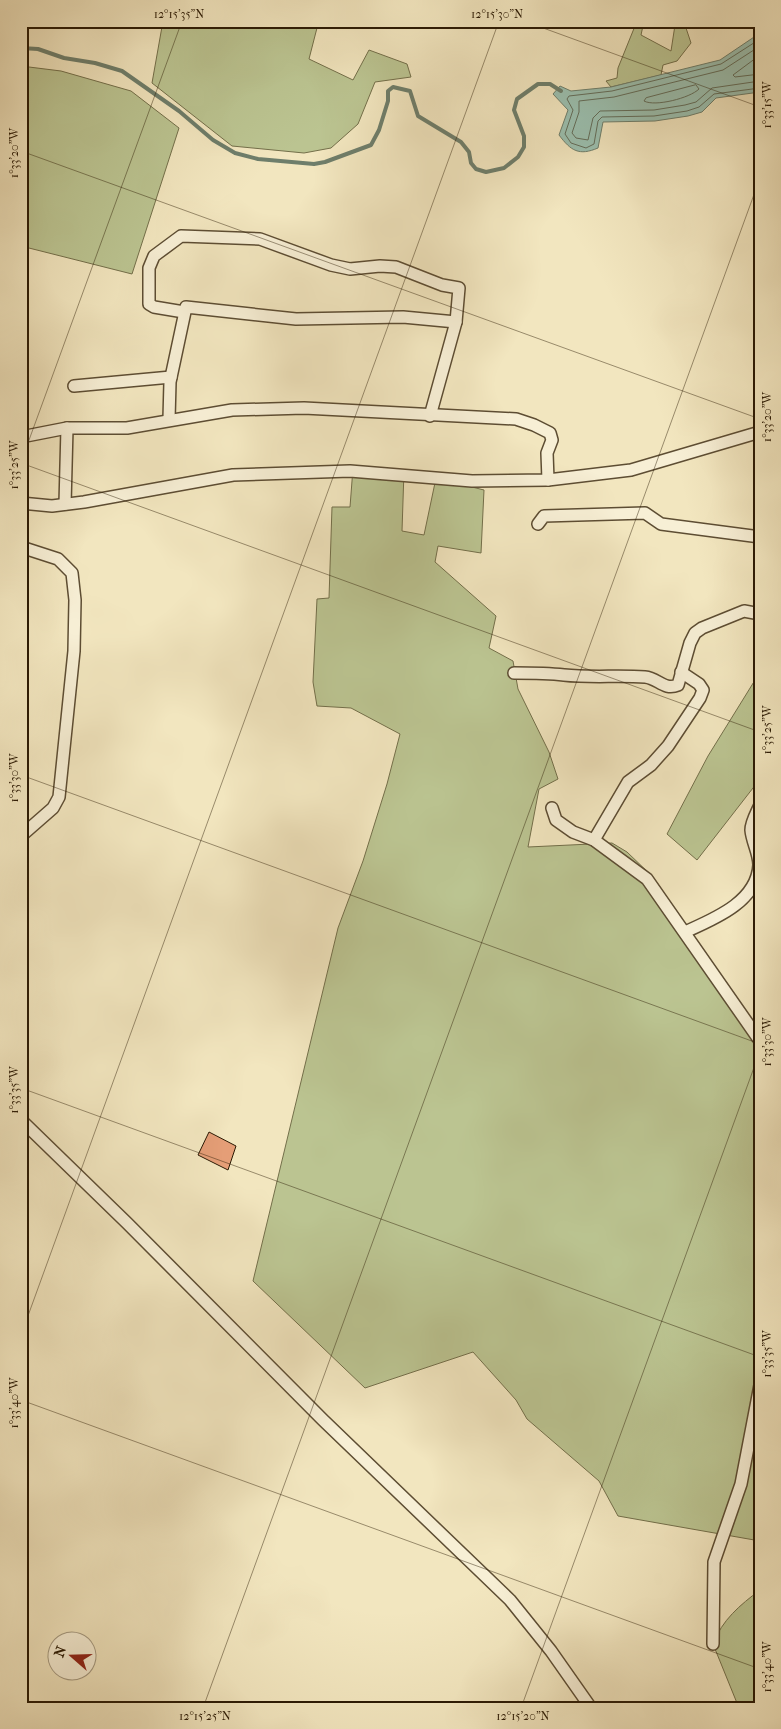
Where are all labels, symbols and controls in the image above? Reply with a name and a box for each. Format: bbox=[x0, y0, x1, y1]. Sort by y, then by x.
text: 12°15'35"N bbox=[154, 7, 204, 21]
text: 12°15'30"N bbox=[471, 7, 523, 21]
text: 1°33'15"W bbox=[760, 80, 774, 128]
text: 1°33'20"W bbox=[7, 127, 21, 178]
text: 1°33'20"W bbox=[760, 391, 774, 442]
text: 1°33'25"W bbox=[7, 439, 21, 489]
text: 1°33'25"W bbox=[760, 704, 774, 754]
text: 1°33'30"W bbox=[7, 752, 21, 803]
text: 1°33'30"W bbox=[760, 1016, 774, 1067]
text: 1°33'35"W bbox=[7, 1065, 21, 1114]
text: 1°33'35"W bbox=[760, 1329, 774, 1378]
text: 1°33'40"W bbox=[7, 1376, 21, 1429]
north arrow bbox=[48, 1632, 98, 1682]
text: 1°33'40"W bbox=[760, 1640, 774, 1693]
text: N bbox=[50, 1643, 70, 1660]
text: 12°15'25"N bbox=[179, 1709, 231, 1723]
text: 12°15'20"N bbox=[496, 1709, 550, 1723]

